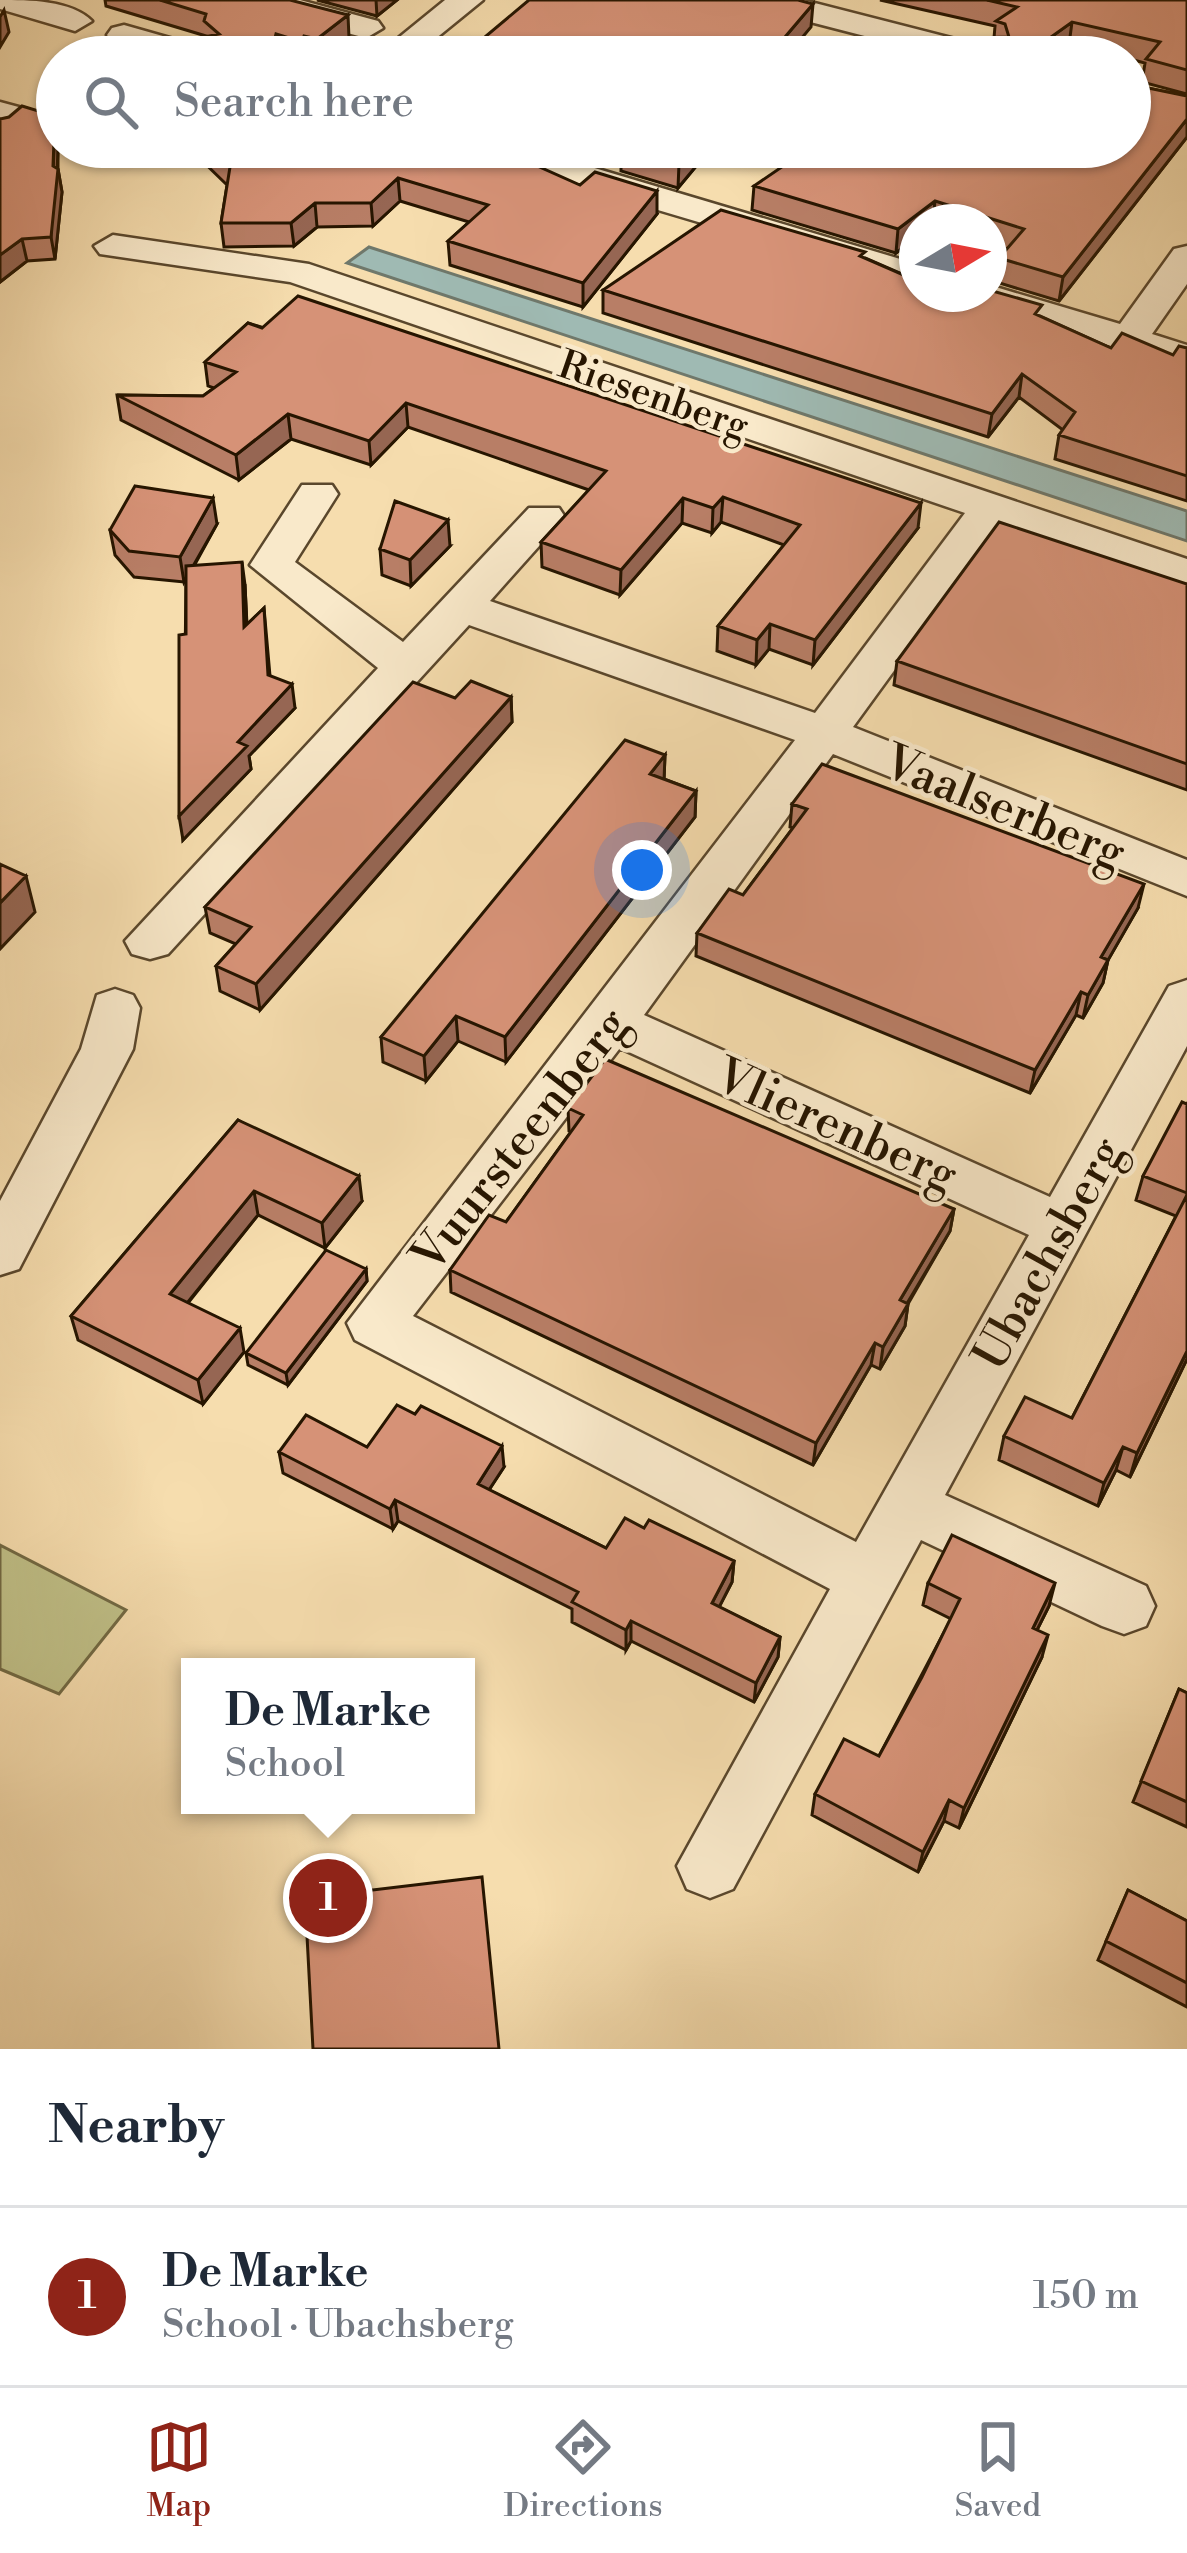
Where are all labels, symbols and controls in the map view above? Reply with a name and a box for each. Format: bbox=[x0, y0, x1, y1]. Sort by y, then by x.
search box bbox=[36, 36, 1151, 168]
icon: search bbox=[78, 69, 144, 135]
text: Search here bbox=[174, 74, 414, 131]
north arrow bbox=[899, 204, 1007, 312]
street label: Riesenberg bbox=[552, 341, 755, 452]
street label: Vaalserberg bbox=[873, 733, 1134, 884]
your location bbox=[612, 840, 672, 900]
street label: Vuursteenberg bbox=[399, 997, 643, 1286]
street label: Vlierenberg bbox=[705, 1046, 966, 1207]
street label: Ubachsberg bbox=[961, 1127, 1138, 1382]
popup bbox=[181, 1658, 475, 1814]
text: De Marke bbox=[225, 1683, 431, 1740]
text: School bbox=[225, 1740, 345, 1789]
pin: 1 bbox=[289, 1853, 367, 1943]
text: Nearby bbox=[48, 2095, 224, 2159]
text: De Marke bbox=[162, 2244, 368, 2301]
text: 1 bbox=[78, 2272, 96, 2321]
text: 150 m bbox=[1033, 2272, 1139, 2321]
text: School · Ubachsberg bbox=[162, 2301, 514, 2350]
tab: Map bbox=[146, 2414, 212, 2527]
tab: Directions bbox=[504, 2414, 663, 2527]
tab: Saved bbox=[954, 2414, 1041, 2527]

